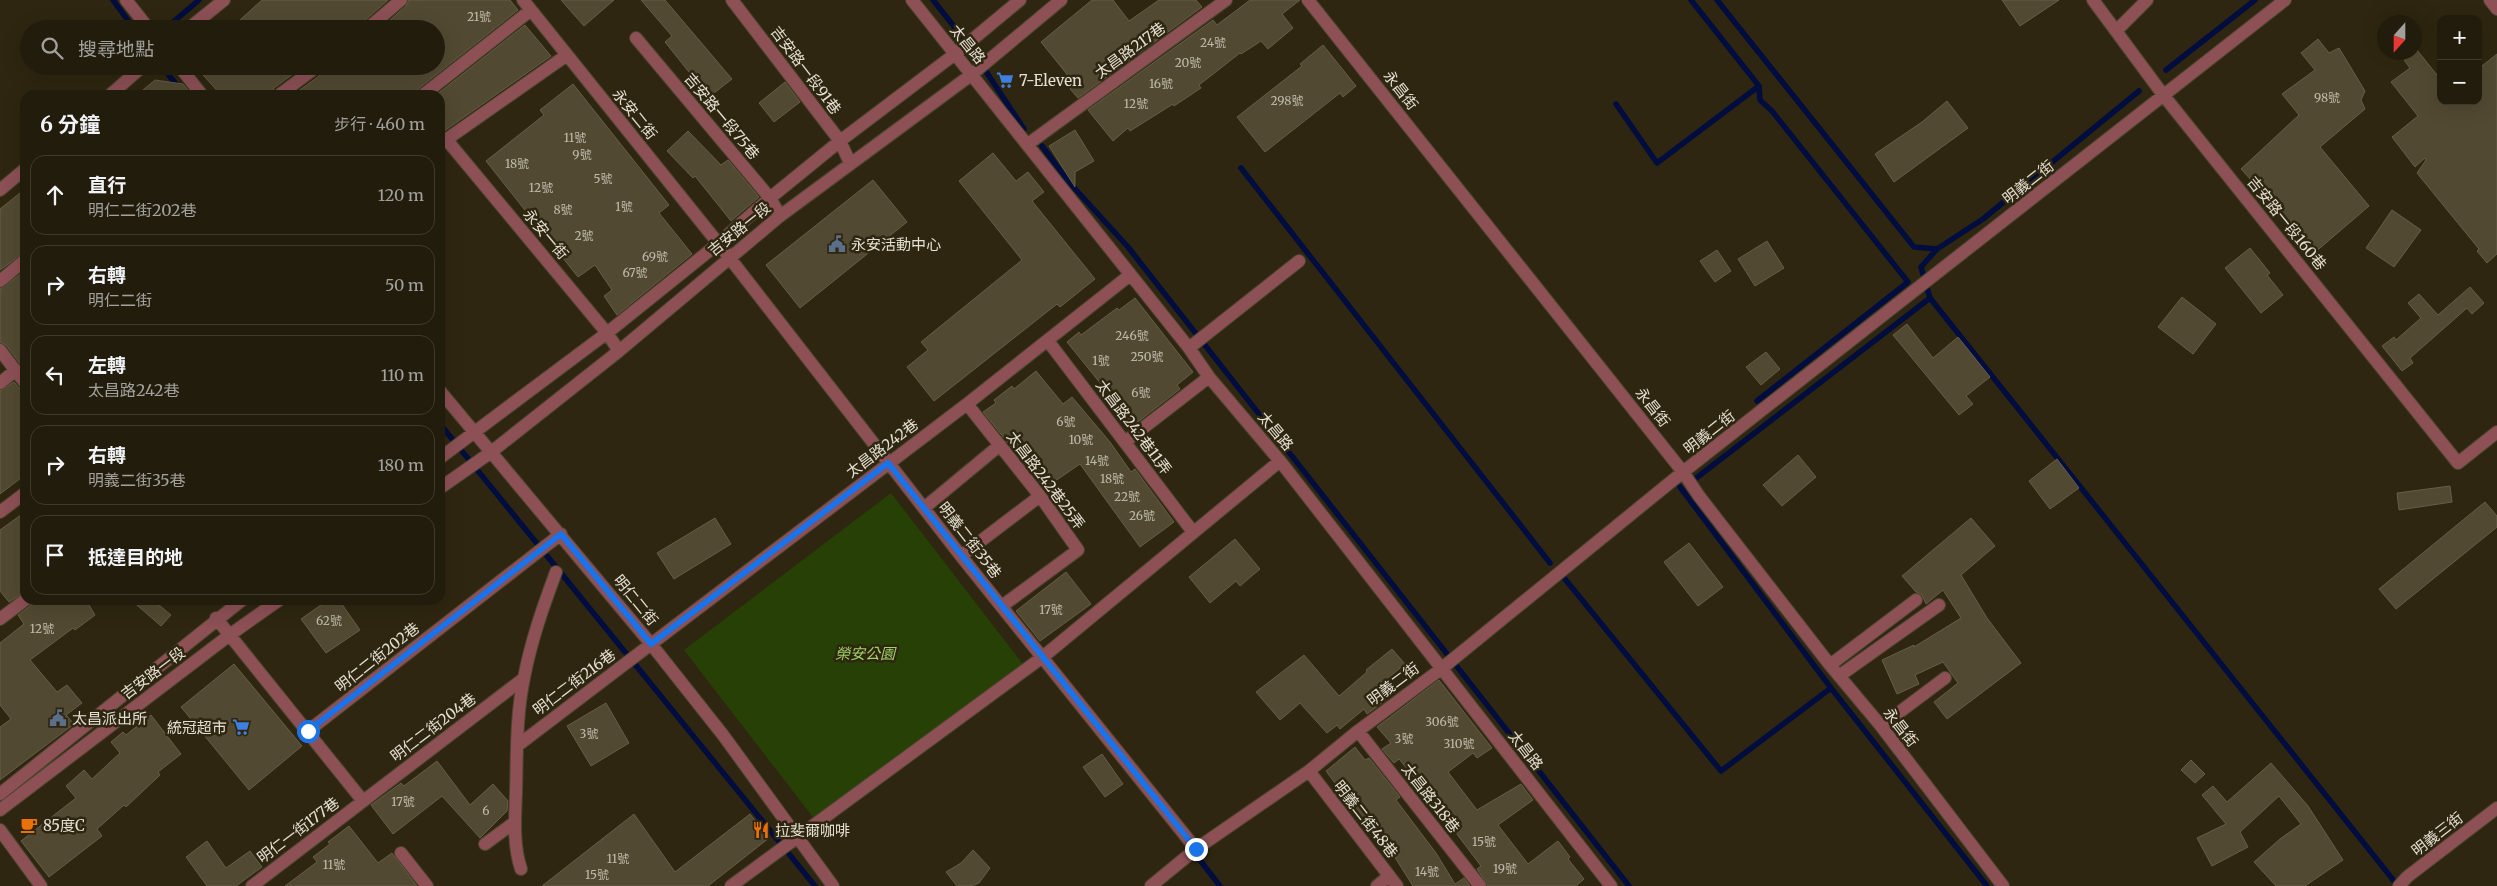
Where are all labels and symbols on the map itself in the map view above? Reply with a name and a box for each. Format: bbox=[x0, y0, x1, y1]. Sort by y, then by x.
house number: 21號 bbox=[467, 9, 491, 24]
north arrow bbox=[2377, 15, 2422, 60]
street label: 太昌路217巷 bbox=[1091, 18, 1169, 82]
street label: 太昌路 bbox=[946, 21, 990, 67]
street label: 吉安路一段91巷 bbox=[767, 22, 845, 118]
house number: 24號 bbox=[1200, 35, 1226, 50]
house number: 20號 bbox=[1175, 55, 1201, 70]
street label: 永昌街 bbox=[1380, 66, 1422, 114]
street label: 吉安路一段75巷 bbox=[680, 69, 764, 163]
supermarket icon: 7-Eleven bbox=[995, 70, 1015, 90]
place label: 7-Eleven bbox=[1019, 71, 1082, 90]
house number: 16號 bbox=[1149, 76, 1173, 91]
street label: 永安二街 bbox=[609, 85, 661, 143]
house number: 98號 bbox=[2314, 90, 2340, 105]
house number: 298號 bbox=[1270, 93, 1304, 108]
house number: 12號 bbox=[1124, 96, 1148, 111]
house number: 11號 bbox=[564, 130, 586, 145]
house number: 9號 bbox=[572, 147, 592, 162]
house number: 18號 bbox=[505, 156, 529, 171]
street label: 明義二街 bbox=[1999, 156, 2057, 208]
house number: 5號 bbox=[593, 171, 613, 186]
street label: 吉安路一段160巷 bbox=[2243, 172, 2331, 274]
house number: 12號 bbox=[529, 180, 553, 195]
street label: 吉安路一段 bbox=[704, 198, 774, 260]
house number: 1號 bbox=[615, 199, 633, 214]
house number: 8號 bbox=[553, 202, 573, 217]
street label: 永安一街 bbox=[519, 205, 573, 263]
house number: 2號 bbox=[574, 228, 594, 243]
public building icon: 永安活動中心 bbox=[827, 234, 847, 254]
place label: 永安活動中心 bbox=[851, 235, 941, 254]
house number: 69號 bbox=[642, 249, 668, 264]
house number: 67號 bbox=[622, 265, 648, 280]
house number: 246號 bbox=[1115, 328, 1149, 343]
house number: 250號 bbox=[1130, 349, 1164, 364]
house number: 1號 bbox=[1092, 353, 1110, 368]
street label: 太昌路242巷11弄 bbox=[1092, 376, 1176, 478]
street label: 永昌街 bbox=[1632, 383, 1674, 431]
house number: 6號 bbox=[1131, 385, 1151, 400]
street label: 明義二街 bbox=[1680, 406, 1738, 458]
street label: 太昌路 bbox=[1254, 408, 1298, 454]
house number: 6號 bbox=[1056, 414, 1076, 429]
street label: 太昌路242巷 bbox=[842, 415, 922, 481]
street label: 太昌路242巷25弄 bbox=[1003, 427, 1089, 533]
house number: 10號 bbox=[1069, 432, 1093, 447]
house number: 14號 bbox=[1085, 453, 1109, 468]
house number: 18號 bbox=[1100, 471, 1124, 486]
house number: 22號 bbox=[1114, 489, 1140, 504]
street label: 明義二街35巷 bbox=[934, 498, 1006, 582]
house number: 26號 bbox=[1129, 508, 1155, 523]
street label: 明仁二街 bbox=[610, 571, 662, 629]
house number: 17號 bbox=[1039, 602, 1063, 617]
house number: 62號 bbox=[316, 613, 342, 628]
street label: 明仁二街202巷 bbox=[331, 618, 423, 696]
house number: 12號 bbox=[30, 621, 54, 636]
street label: 吉安路一段 bbox=[117, 643, 189, 703]
park label: 榮安公園 bbox=[835, 644, 897, 663]
street label: 明仁二街216巷 bbox=[529, 645, 619, 719]
street label: 明義二街 bbox=[1363, 658, 1423, 710]
street label: 明仁二街204巷 bbox=[386, 689, 480, 765]
street label: 永昌街 bbox=[1880, 703, 1922, 751]
public building icon: 太昌派出所 bbox=[48, 708, 68, 728]
place label: 太昌派出所 bbox=[72, 709, 147, 728]
house number: 306號 bbox=[1425, 714, 1459, 729]
supermarket icon: 統冠超市 bbox=[231, 717, 251, 737]
place label: 統冠超市 bbox=[167, 718, 227, 737]
route start bbox=[297, 720, 320, 743]
house number: 3號 bbox=[580, 726, 598, 741]
street label: 太昌路 bbox=[1505, 726, 1547, 774]
house number: 3號 bbox=[1395, 731, 1413, 746]
house number: 310號 bbox=[1443, 736, 1475, 751]
street label: 太昌路318巷 bbox=[1398, 759, 1464, 837]
street label: 明義二街48巷 bbox=[1330, 776, 1402, 862]
street label: 明仁一街177巷 bbox=[253, 793, 343, 867]
house number: 17號 bbox=[391, 794, 415, 809]
house number: 6 bbox=[482, 803, 490, 818]
street label: 明義三街 bbox=[2408, 808, 2466, 860]
cafe icon: 85度C bbox=[19, 815, 39, 835]
place label: 85度C bbox=[43, 816, 85, 835]
restaurant icon: 拉斐爾咖啡 bbox=[751, 820, 771, 840]
place label: 拉斐爾咖啡 bbox=[775, 821, 850, 840]
house number: 15號 bbox=[1472, 834, 1496, 849]
route end bbox=[1185, 838, 1208, 861]
house number: 11號 bbox=[607, 851, 629, 866]
house number: 11號 bbox=[323, 857, 345, 872]
house number: 19號 bbox=[1493, 861, 1517, 876]
house number: 14號 bbox=[1415, 864, 1439, 879]
house number: 15號 bbox=[585, 867, 609, 882]

